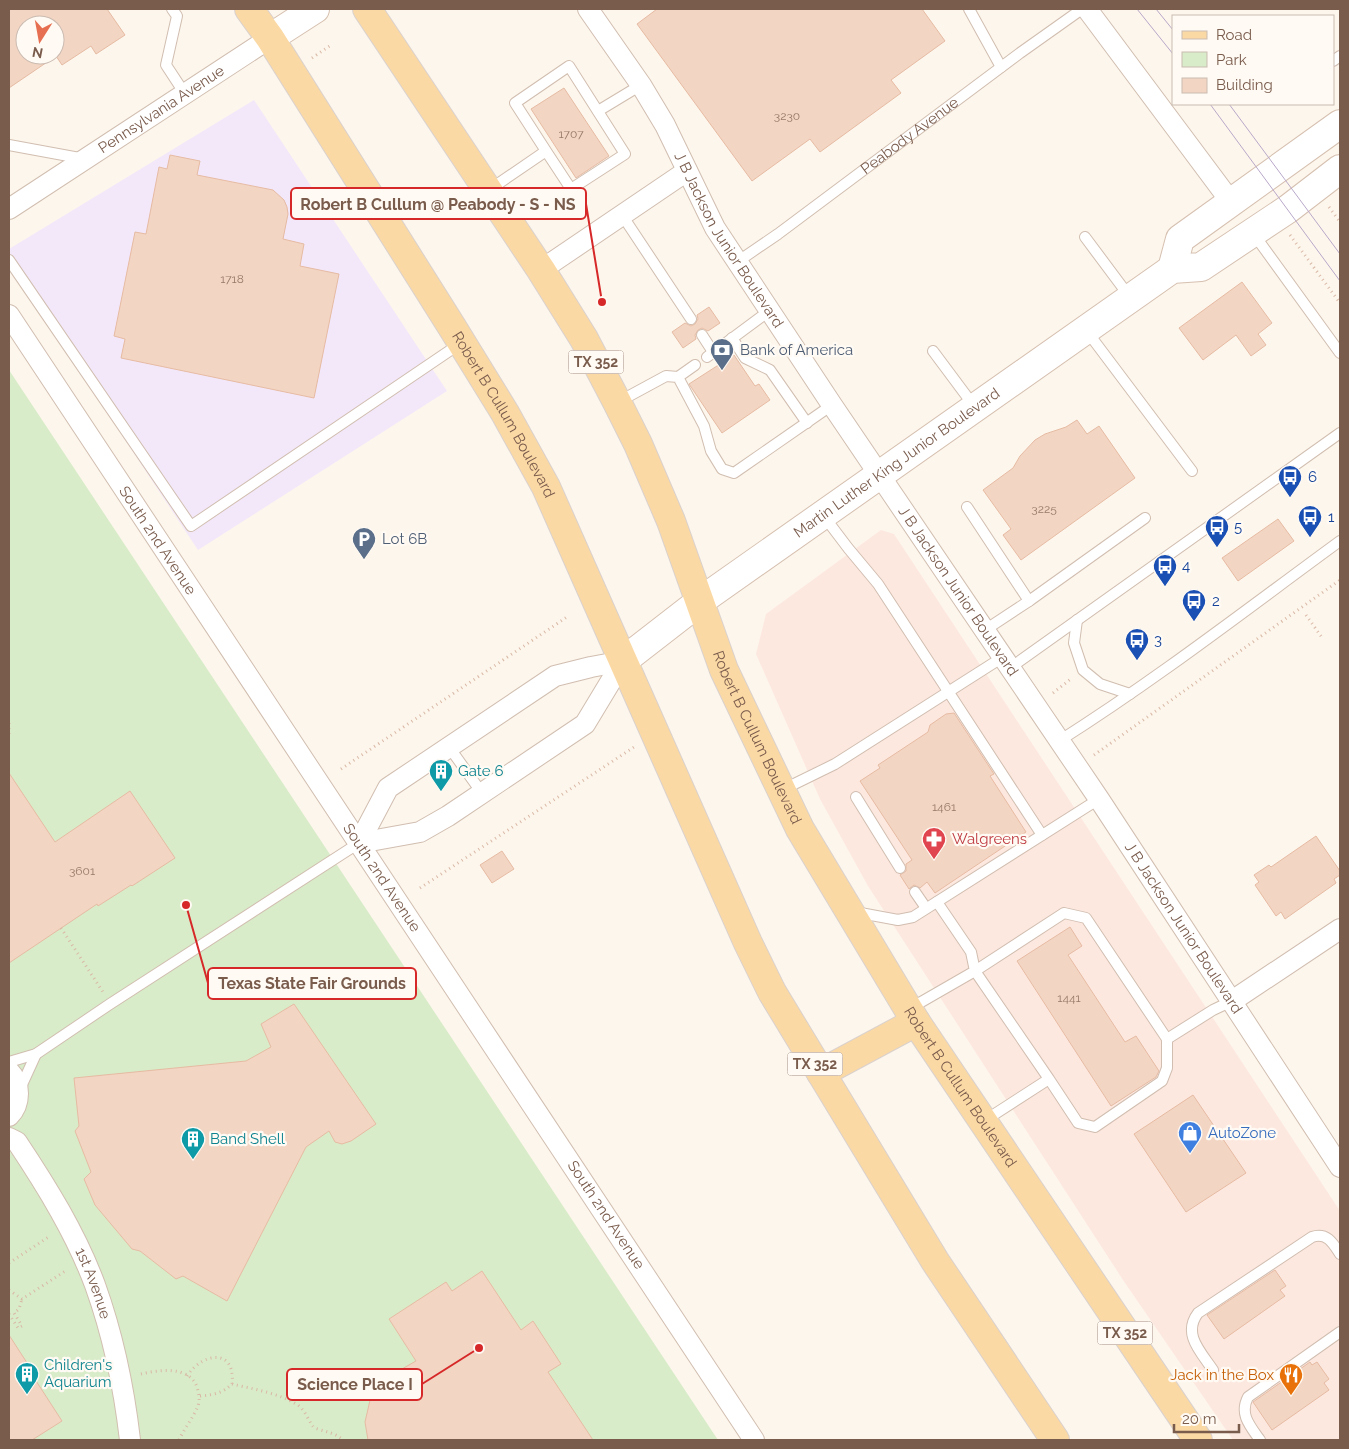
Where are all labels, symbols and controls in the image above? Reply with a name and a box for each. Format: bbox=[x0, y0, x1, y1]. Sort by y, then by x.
north arrow bbox=[15, 15, 65, 65]
legend bbox=[1172, 15, 1334, 105]
text: Road bbox=[1216, 26, 1252, 44]
text: N bbox=[31, 44, 44, 62]
text: Park bbox=[1216, 51, 1247, 69]
street label: Pennsylvania Avenue bbox=[95, 61, 228, 157]
text: Building bbox=[1216, 76, 1273, 94]
street label: Peabody Avenue bbox=[857, 93, 962, 178]
house number: 3230 bbox=[774, 109, 800, 123]
house number: 1707 bbox=[558, 127, 584, 141]
street label: J B Jackson Junior Boulevard bbox=[671, 149, 787, 331]
callout: Robert B Cullum @ Peabody - S - NS bbox=[291, 188, 586, 219]
text: Robert B Cullum @ Peabody - S - NS bbox=[300, 195, 576, 214]
house number: 1718 bbox=[220, 272, 244, 286]
street label: Robert B Cullum Boulevard bbox=[448, 328, 559, 500]
bank icon: Bank of America bbox=[709, 337, 735, 371]
place label: Bank of America bbox=[740, 341, 853, 359]
road number: TX 352 bbox=[568, 351, 624, 374]
street label: Martin Luther King Junior Boulevard bbox=[790, 384, 1003, 541]
bus stop icon: 6 bbox=[1277, 464, 1303, 498]
place label: 6 bbox=[1308, 468, 1317, 486]
street label: South 2nd Avenue bbox=[115, 483, 200, 598]
house number: 3225 bbox=[1031, 502, 1057, 516]
street label: J B Jackson Junior Boulevard bbox=[894, 503, 1022, 680]
bus stop icon: 1 bbox=[1297, 504, 1323, 538]
place label: 1 bbox=[1328, 508, 1335, 526]
bus stop icon: 5 bbox=[1204, 514, 1230, 548]
place label: 5 bbox=[1234, 518, 1242, 536]
parking icon: Lot 6B bbox=[351, 526, 377, 560]
place label: Lot 6B bbox=[382, 530, 427, 548]
bus stop icon: 4 bbox=[1152, 553, 1178, 587]
place label: 4 bbox=[1182, 557, 1190, 575]
bus stop icon: 2 bbox=[1181, 588, 1207, 622]
place label: 2 bbox=[1212, 592, 1220, 610]
bus stop icon: 3 bbox=[1124, 627, 1150, 661]
place label: 3 bbox=[1154, 631, 1162, 649]
street label: Robert B Cullum Boulevard bbox=[709, 648, 805, 827]
building icon: Gate 6 bbox=[428, 758, 454, 792]
place label: Gate 6 bbox=[458, 762, 503, 780]
house number: 1461 bbox=[932, 800, 956, 814]
street label: South 2nd Avenue bbox=[339, 820, 425, 935]
pharmacy icon: Walgreens bbox=[921, 826, 947, 860]
place label: Walgreens bbox=[952, 830, 1027, 848]
street label: J B Jackson Junior Boulevard bbox=[1121, 839, 1246, 1017]
house number: 3601 bbox=[69, 864, 95, 878]
callout: Texas State Fair Grounds bbox=[208, 968, 416, 999]
text: Texas State Fair Grounds bbox=[218, 974, 406, 993]
house number: 1441 bbox=[1057, 991, 1081, 1005]
street label: Robert B Cullum Boulevard bbox=[900, 1004, 1020, 1171]
road number: TX 352 bbox=[788, 1052, 842, 1076]
shop icon: AutoZone bbox=[1177, 1120, 1203, 1154]
place label: AutoZone bbox=[1208, 1124, 1276, 1142]
building icon: Band Shell bbox=[180, 1126, 206, 1160]
place label: Band Shell bbox=[210, 1130, 286, 1148]
street label: South 2nd Avenue bbox=[564, 1157, 649, 1273]
street label: 1st Avenue bbox=[71, 1245, 115, 1321]
road number: TX 352 bbox=[1098, 1322, 1152, 1345]
place label: Children's Aquarium bbox=[44, 1356, 112, 1391]
building icon: Children's Aquarium bbox=[14, 1361, 40, 1395]
restaurant icon: Jack in the Box bbox=[1278, 1362, 1304, 1396]
place label: Jack in the Box bbox=[1170, 1366, 1274, 1384]
callout: Science Place I bbox=[287, 1369, 422, 1400]
text: Science Place I bbox=[297, 1375, 413, 1394]
scale bar bbox=[1174, 1402, 1239, 1434]
text: 20 m bbox=[1182, 1410, 1217, 1428]

